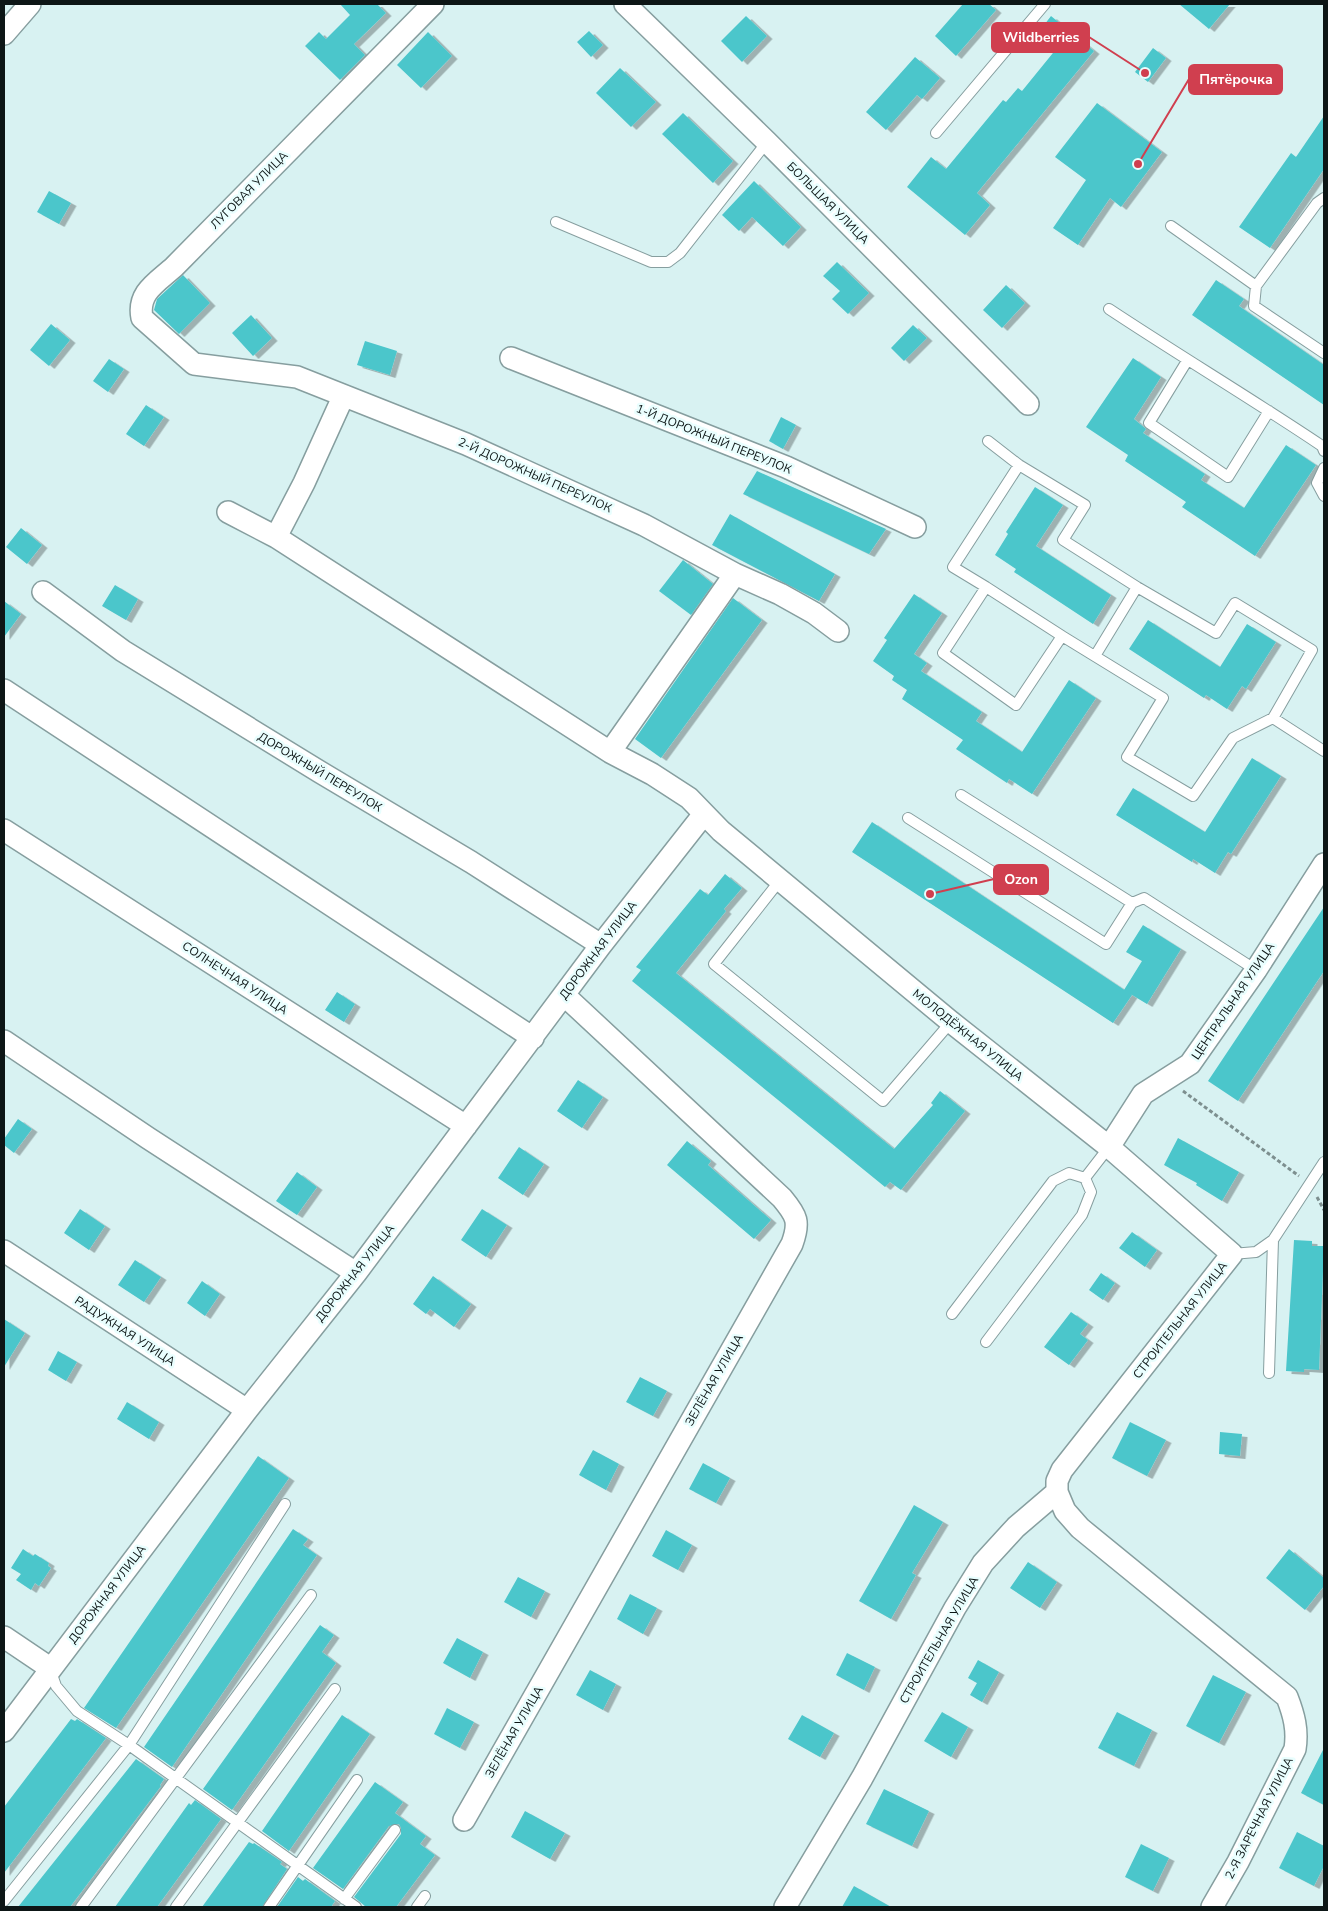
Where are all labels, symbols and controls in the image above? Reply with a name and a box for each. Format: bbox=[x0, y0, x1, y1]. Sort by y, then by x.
callout: Wildberries bbox=[992, 23, 1089, 52]
text: Wildberries bbox=[1003, 28, 1080, 47]
callout: Пятёрочка bbox=[1189, 65, 1282, 94]
text: Пятёрочка bbox=[1199, 70, 1273, 89]
street label: ЛУГОВАЯ УЛИЦА bbox=[207, 147, 292, 232]
street label: БОЛЬШАЯ УЛИЦА bbox=[783, 158, 873, 248]
street label: 1-Й ДОРОЖНЫЙ ПЕРЕУЛОК bbox=[634, 400, 795, 478]
street label: 2-Й ДОРОЖНЫЙ ПЕРЕУЛОК bbox=[456, 434, 615, 516]
street label: ДОРОЖНЫЙ ПЕРЕУЛОК bbox=[255, 728, 385, 816]
callout: Ozon bbox=[994, 865, 1048, 894]
text: Ozon bbox=[1004, 870, 1038, 889]
street label: ДОРОЖНАЯ УЛИЦА bbox=[556, 897, 641, 1003]
street label: СОЛНЕЧНАЯ УЛИЦА bbox=[179, 938, 291, 1018]
street label: ЦЕНТРАЛЬНАЯ УЛИЦА bbox=[1188, 939, 1278, 1063]
street label: МОЛОДЁЖНАЯ УЛИЦА bbox=[909, 985, 1027, 1085]
street label: ДОРОЖНАЯ УЛИЦА bbox=[312, 1221, 398, 1325]
street label: СТРОИТЕЛЬНАЯ УЛИЦА bbox=[1129, 1258, 1231, 1382]
street label: РАДУЖНАЯ УЛИЦА bbox=[72, 1292, 179, 1370]
street label: ЗЕЛЁНАЯ УЛИЦА bbox=[681, 1331, 747, 1429]
street label: ДОРОЖНАЯ УЛИЦА bbox=[65, 1541, 150, 1647]
street label: СТРОИТЕЛЬНАЯ УЛИЦА bbox=[896, 1573, 982, 1707]
street label: ЗЕЛЁНАЯ УЛИЦА bbox=[481, 1683, 547, 1781]
street label: 2-Я ЗАРЕЧНАЯ УЛИЦА bbox=[1221, 1754, 1297, 1882]

